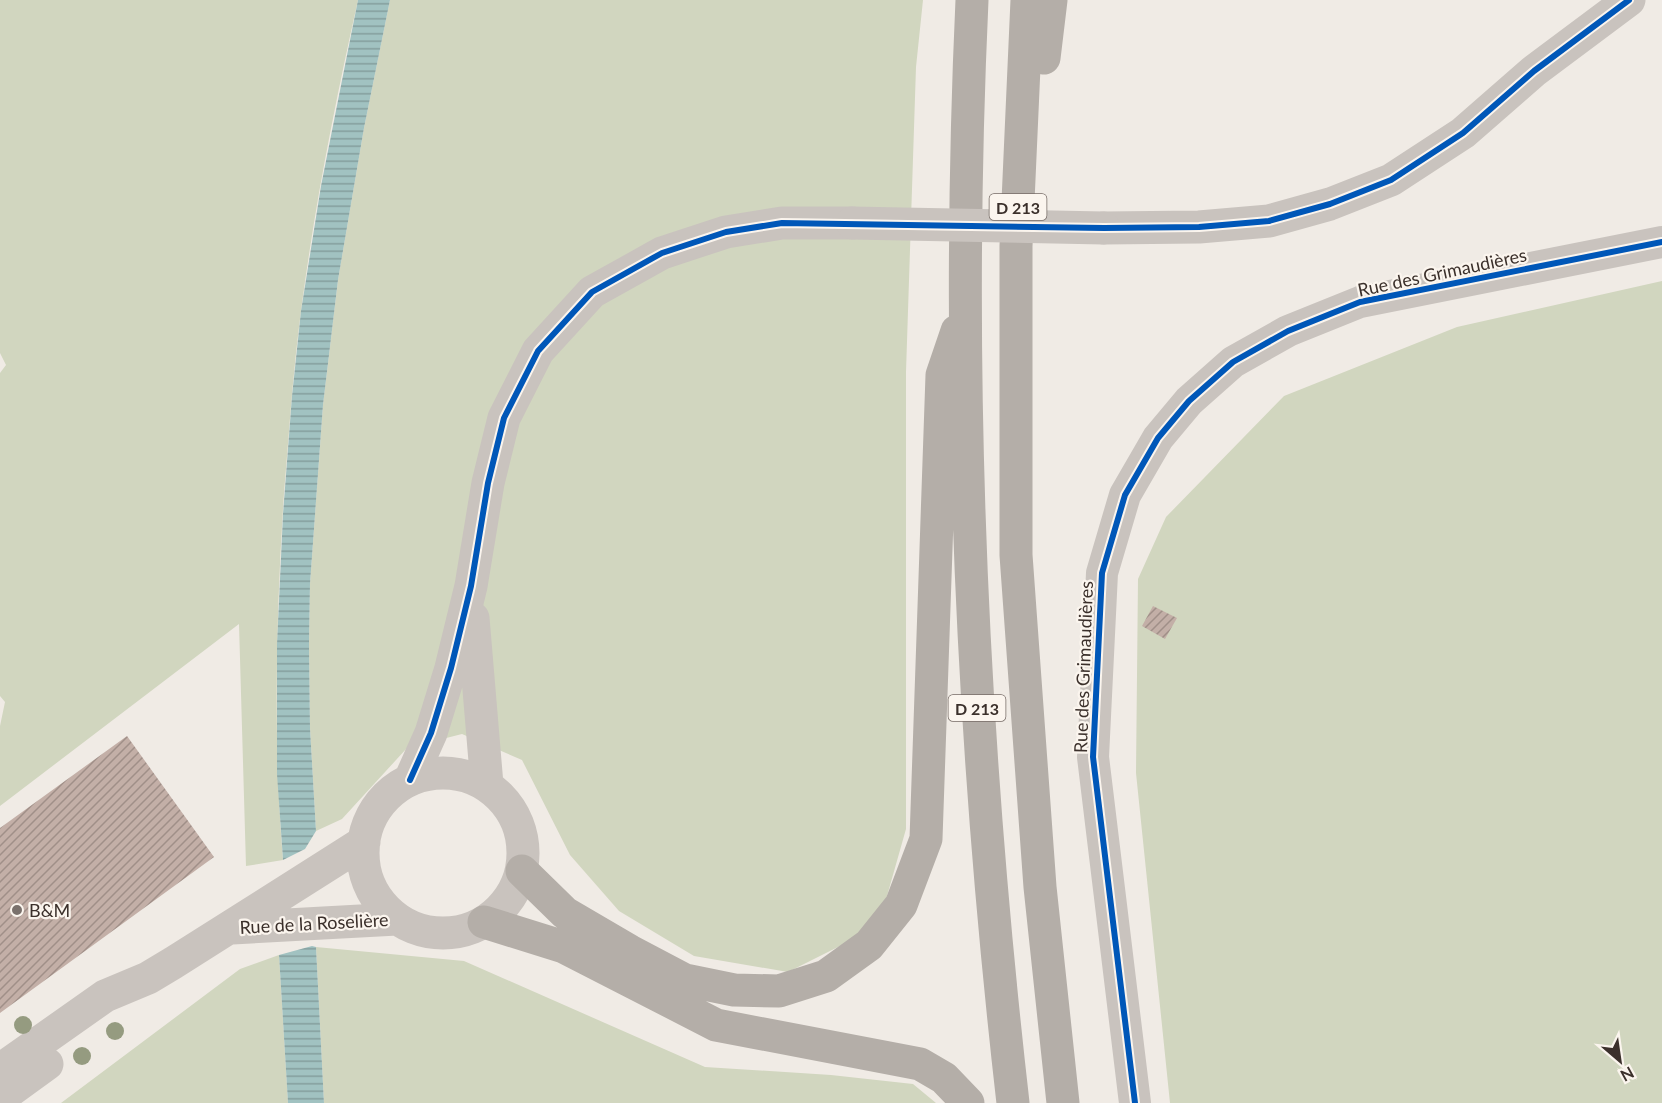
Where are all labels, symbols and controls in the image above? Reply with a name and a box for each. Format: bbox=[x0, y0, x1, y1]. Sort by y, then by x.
road number: D 213 bbox=[990, 194, 1046, 220]
street label: Rue des Grimaudières bbox=[1356, 243, 1529, 301]
street label: Rue des Grimaudières bbox=[1069, 580, 1097, 753]
road number: D 213 bbox=[948, 695, 1006, 721]
place label: B&M bbox=[29, 899, 70, 921]
marker: B&M bbox=[10, 903, 24, 917]
street label: Rue de la Roselière bbox=[239, 908, 389, 938]
north arrow bbox=[1590, 1031, 1650, 1091]
text: N bbox=[1618, 1063, 1638, 1086]

